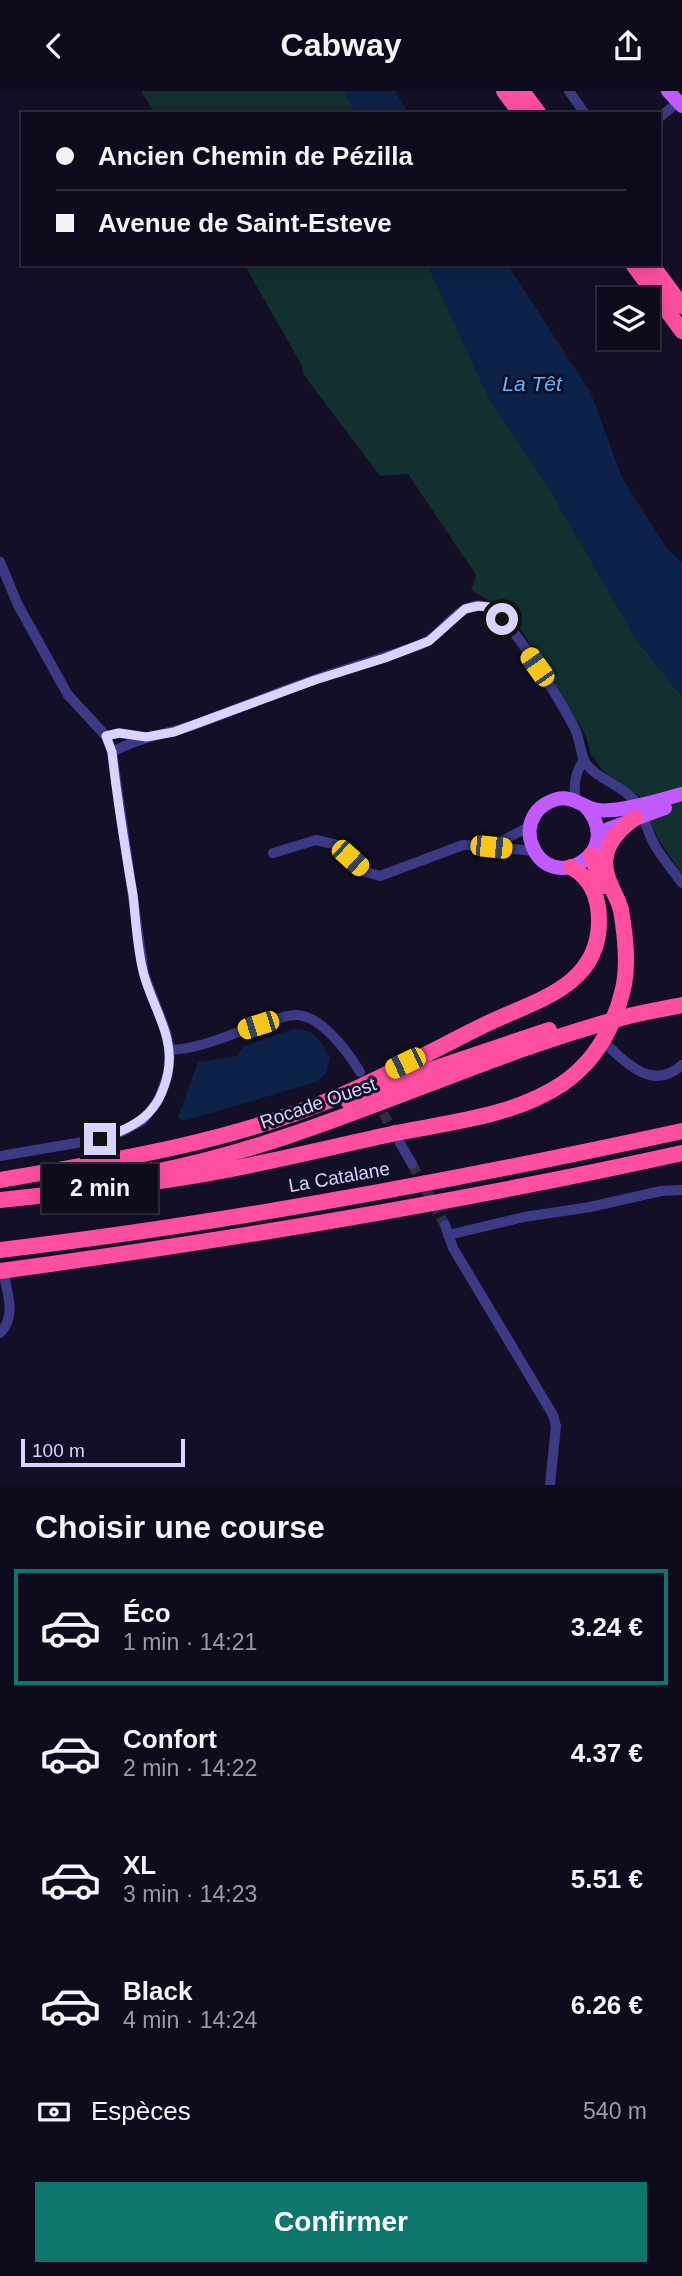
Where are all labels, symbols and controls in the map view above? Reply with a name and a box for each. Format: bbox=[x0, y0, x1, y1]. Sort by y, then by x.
icon: back bbox=[35, 27, 73, 65]
text: Cabway bbox=[281, 27, 401, 63]
icon: share bbox=[609, 27, 647, 65]
text: Ancien Chemin de Pézilla bbox=[98, 141, 413, 171]
text: Avenue de Saint-Esteve bbox=[98, 208, 392, 238]
map controls bbox=[597, 287, 660, 350]
button: layers bbox=[597, 287, 660, 350]
water label: La Têt bbox=[502, 372, 563, 395]
route start bbox=[486, 603, 518, 635]
car bbox=[517, 644, 558, 690]
car bbox=[470, 834, 513, 860]
car bbox=[328, 836, 373, 880]
car bbox=[235, 1009, 282, 1041]
car bbox=[382, 1044, 429, 1082]
street label: Rocade Ouest bbox=[257, 1073, 380, 1133]
route end bbox=[84, 1123, 116, 1155]
street label: La Catalane bbox=[287, 1158, 391, 1196]
callout: 2 min bbox=[42, 1163, 158, 1213]
text: 2 min bbox=[70, 1175, 130, 1201]
scale bar bbox=[21, 1436, 186, 1468]
text: 100 m bbox=[32, 1440, 85, 1461]
text: Choisir une course bbox=[35, 1509, 325, 1545]
icon: car bbox=[39, 1596, 102, 1659]
text: Éco bbox=[123, 1598, 171, 1628]
text: 3.24 € bbox=[571, 1612, 643, 1642]
text: 1 min · 14:21 bbox=[123, 1629, 257, 1655]
icon: car bbox=[39, 1722, 102, 1785]
text: Confort bbox=[123, 1724, 217, 1754]
text: 4.37 € bbox=[571, 1738, 643, 1768]
text: 2 min · 14:22 bbox=[123, 1755, 257, 1781]
icon: car bbox=[39, 1848, 102, 1911]
text: XL bbox=[123, 1850, 156, 1880]
text: 5.51 € bbox=[571, 1864, 643, 1894]
text: 3 min · 14:23 bbox=[123, 1881, 257, 1907]
icon: car bbox=[39, 1974, 102, 2037]
text: Black bbox=[123, 1976, 192, 2006]
text: 6.26 € bbox=[571, 1990, 643, 2020]
text: 4 min · 14:24 bbox=[123, 2007, 257, 2033]
icon: cash bbox=[35, 2093, 73, 2131]
text: Espèces bbox=[91, 2096, 191, 2126]
text: 540 m bbox=[583, 2098, 647, 2124]
button: Confirmer bbox=[35, 2182, 647, 2262]

